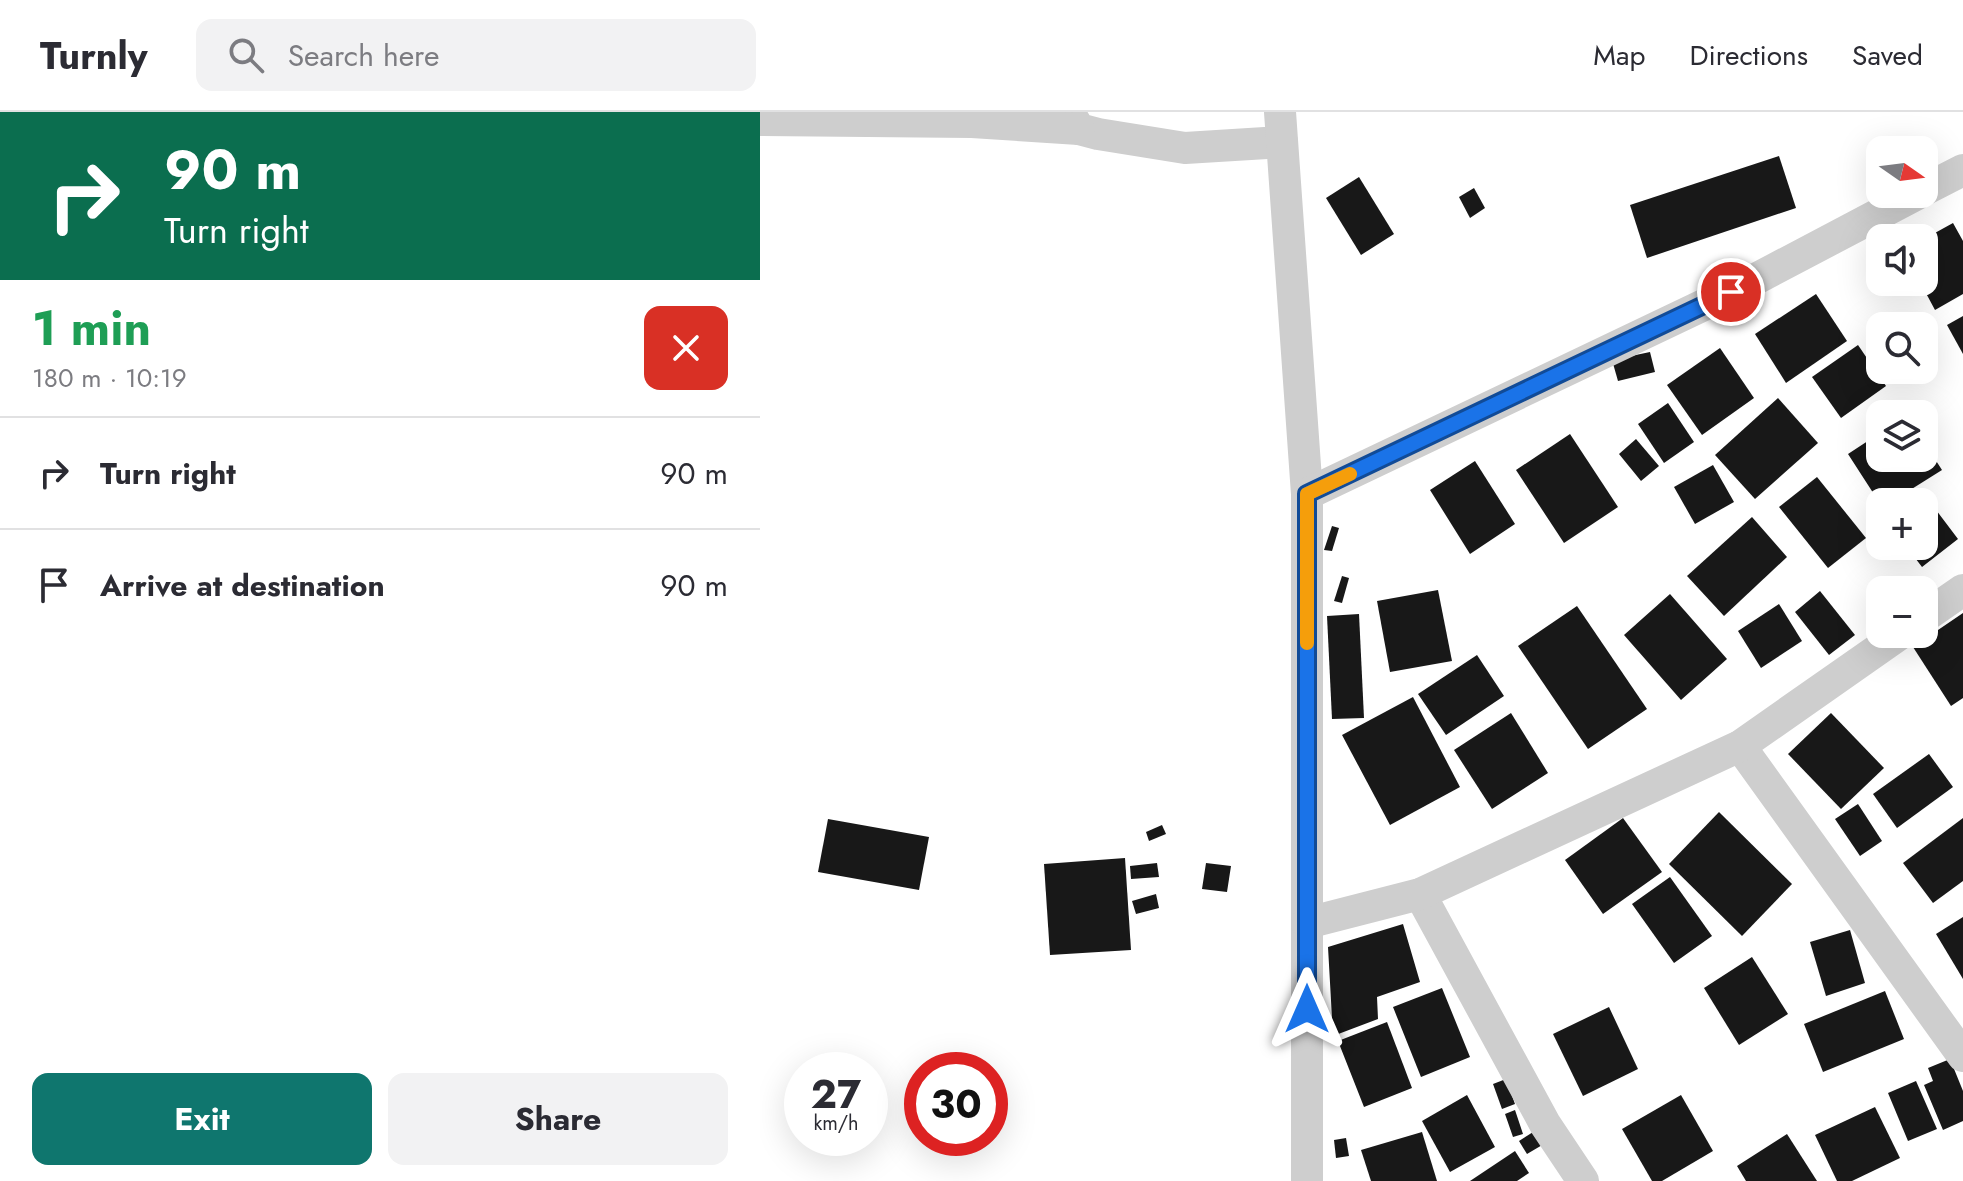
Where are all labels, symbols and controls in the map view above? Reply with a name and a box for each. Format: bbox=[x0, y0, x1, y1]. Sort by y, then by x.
search box bbox=[196, 19, 756, 91]
text: Turnly bbox=[40, 28, 148, 83]
icon: search bbox=[224, 33, 268, 77]
text: Search here bbox=[288, 34, 439, 77]
text: Map bbox=[1593, 35, 1645, 76]
text: Directions bbox=[1689, 35, 1808, 76]
text: Saved bbox=[1852, 35, 1923, 76]
text: 90 m bbox=[164, 129, 301, 210]
north arrow bbox=[1866, 136, 1938, 208]
map controls bbox=[1866, 136, 1938, 648]
icon: right bbox=[32, 144, 136, 248]
text: Turn right bbox=[164, 204, 309, 256]
button: sound bbox=[1866, 224, 1938, 296]
pin bbox=[1697, 258, 1765, 326]
icon: arrive bbox=[1709, 270, 1753, 314]
text: 1 min bbox=[32, 294, 151, 363]
button: close bbox=[644, 306, 728, 390]
button: search bbox=[1866, 312, 1938, 384]
text: 180 m · 10:19 bbox=[32, 359, 187, 397]
button: layers bbox=[1866, 400, 1938, 472]
icon: right bbox=[32, 451, 76, 495]
text: Turn right bbox=[100, 452, 236, 495]
text: 90 m bbox=[660, 452, 728, 495]
button: + bbox=[1866, 488, 1938, 560]
icon: arrive bbox=[32, 563, 76, 607]
text: Arrive at destination bbox=[100, 564, 385, 607]
text: 90 m bbox=[660, 564, 728, 607]
button: − bbox=[1866, 576, 1938, 648]
position arrow bbox=[1265, 967, 1349, 1051]
speed limit sign: 30 bbox=[904, 1052, 1008, 1156]
text: 27 bbox=[811, 1065, 861, 1123]
button: Exit bbox=[32, 1073, 372, 1165]
button: Share bbox=[388, 1073, 728, 1165]
text: km/h bbox=[813, 1109, 859, 1138]

